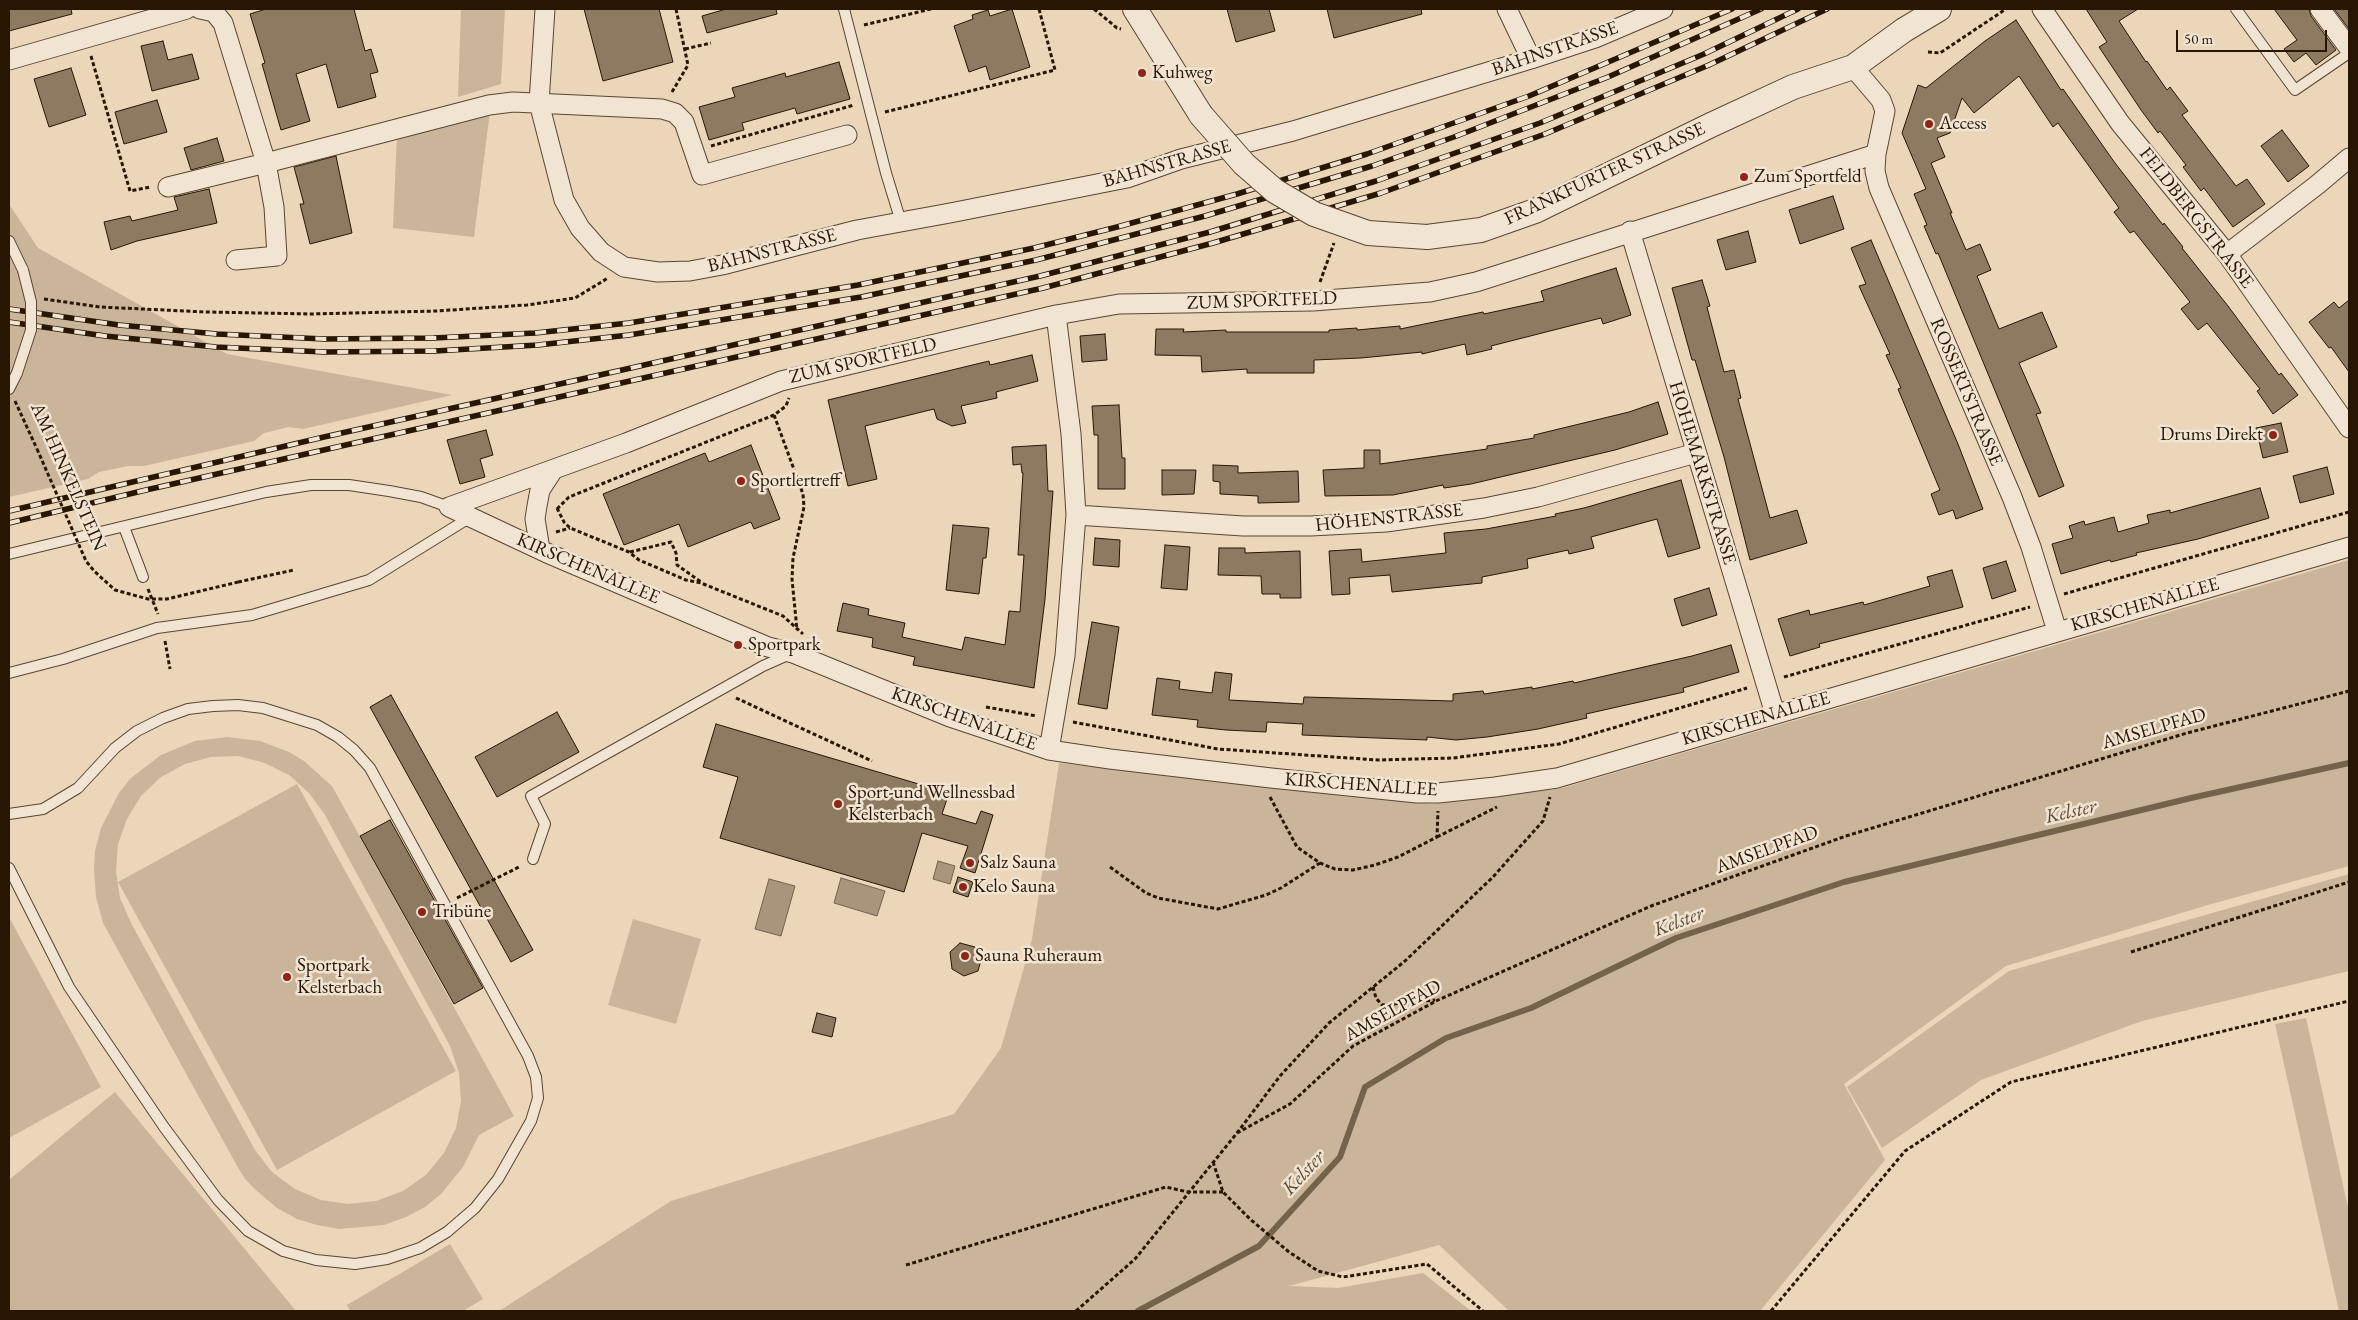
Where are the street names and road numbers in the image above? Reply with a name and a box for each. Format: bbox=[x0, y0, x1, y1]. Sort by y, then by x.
street label: BAHNSTRASSE bbox=[1489, 17, 1621, 81]
street label: FRANKFURTER STRASSE bbox=[1501, 117, 1709, 231]
street label: BAHNSTRASSE bbox=[1100, 135, 1234, 193]
street label: FELDBERGSTRASSE bbox=[2134, 143, 2258, 293]
street label: BAHNSTRASSE bbox=[705, 224, 839, 278]
street label: ZUM SPORTFELD bbox=[1186, 287, 1338, 315]
street label: ROSSERTSTRASSE bbox=[1925, 315, 2007, 469]
street label: ZUM SPORTFELD bbox=[787, 333, 939, 389]
street label: HOHEMARKSTRASSE bbox=[1663, 379, 1741, 567]
street label: AM HINKELSTEIN bbox=[25, 400, 111, 554]
street label: HÖHENSTRASSE bbox=[1314, 499, 1464, 537]
street label: KIRSCHENALLEE bbox=[513, 529, 663, 609]
street label: KIRSCHENALLEE bbox=[2068, 573, 2222, 637]
street label: KIRSCHENALLEE bbox=[888, 682, 1040, 756]
street label: KIRSCHENALLEE bbox=[1679, 687, 1833, 751]
street label: AMSELPFAD bbox=[2099, 703, 2209, 755]
street label: KIRSCHENALLEE bbox=[1284, 768, 1438, 802]
street label: AMSELPFAD bbox=[1713, 821, 1821, 879]
street label: AMSELPFAD bbox=[1341, 975, 1445, 1047]

